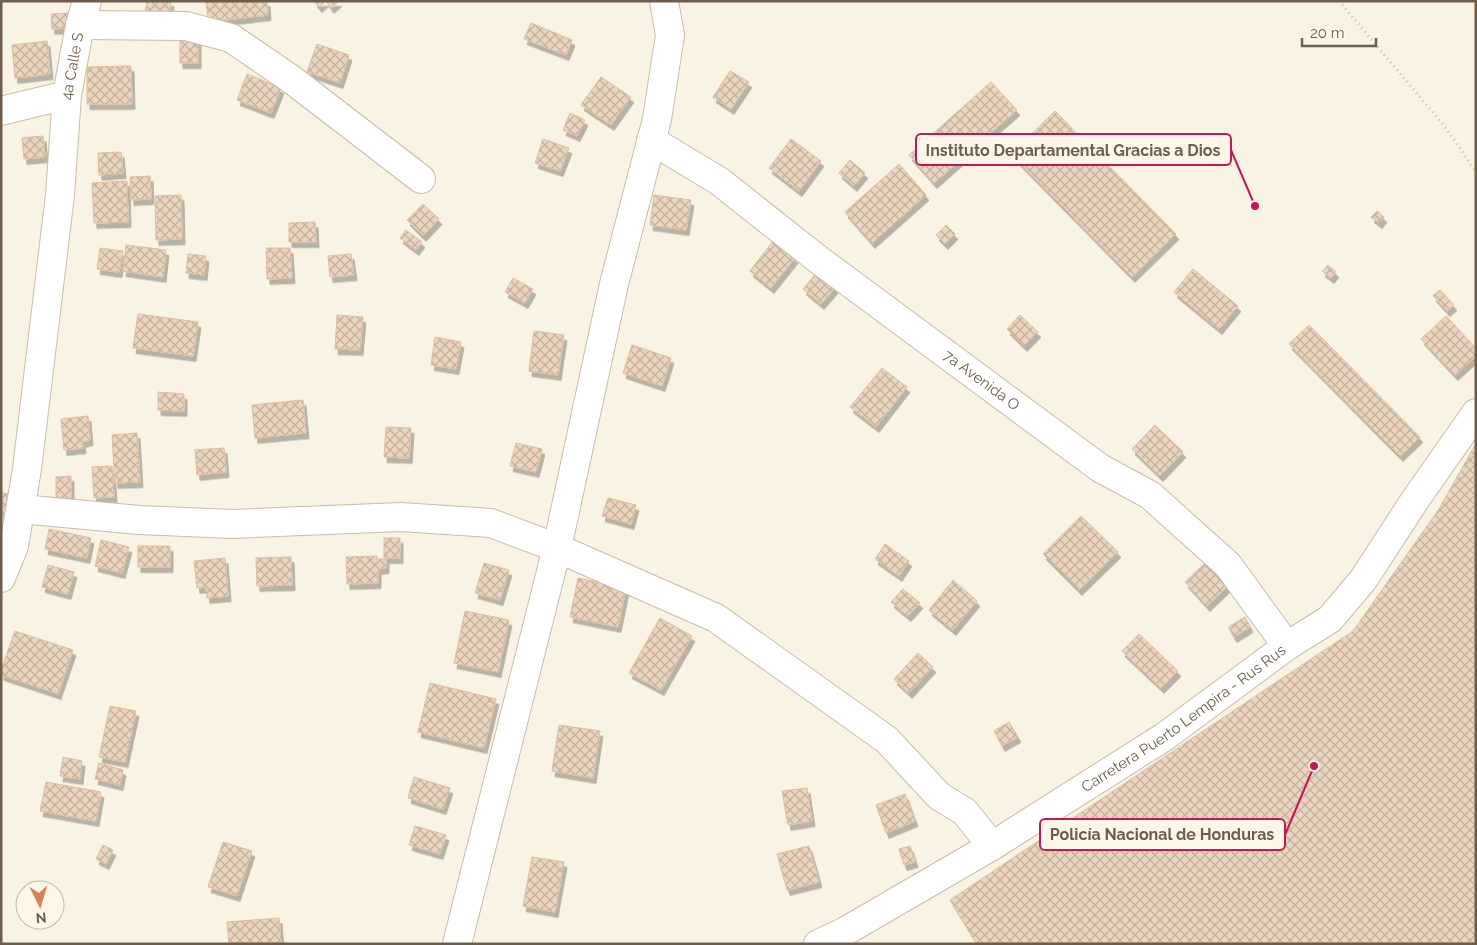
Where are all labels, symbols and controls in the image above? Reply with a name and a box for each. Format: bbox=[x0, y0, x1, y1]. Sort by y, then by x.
scale bar bbox=[1302, 15, 1376, 47]
text: 20 m bbox=[1310, 24, 1345, 42]
street label: 4a Calle S bbox=[58, 31, 87, 101]
callout: Instituto Departamental Gracias a Dios bbox=[916, 134, 1231, 165]
text: Instituto Departamental Gracias a Dios bbox=[926, 141, 1220, 160]
street label: 7a Avenida O bbox=[940, 346, 1023, 414]
street label: Carretera Puerto Lempira - Rus Rus bbox=[1078, 641, 1289, 796]
callout: Policía Nacional de Honduras bbox=[1040, 819, 1285, 850]
text: Policía Nacional de Honduras bbox=[1050, 825, 1274, 844]
north arrow bbox=[15, 880, 65, 930]
text: N bbox=[35, 910, 47, 926]

